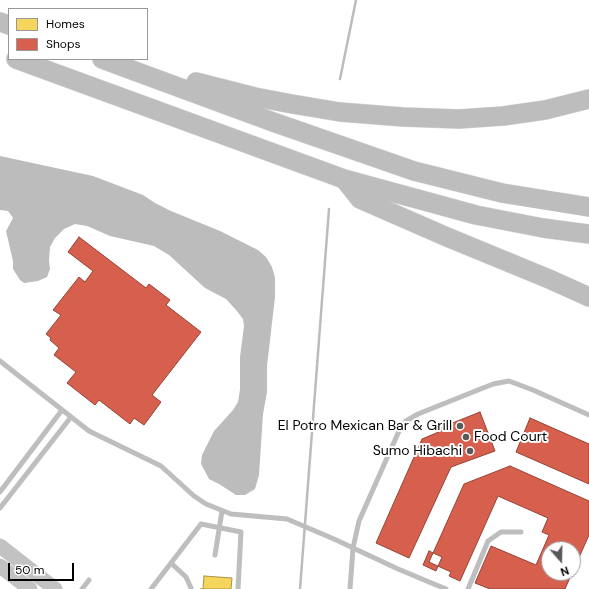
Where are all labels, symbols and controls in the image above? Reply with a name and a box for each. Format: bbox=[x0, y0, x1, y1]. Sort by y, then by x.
legend bbox=[8, 8, 148, 60]
text: Homes bbox=[46, 16, 85, 32]
text: Shops bbox=[46, 36, 81, 52]
place label: El Potro Mexican Bar & Grill bbox=[278, 418, 452, 434]
marker: El Potro Mexican Bar & Grill bbox=[455, 421, 465, 431]
place label: Food Court bbox=[474, 429, 547, 445]
marker: Food Court bbox=[461, 432, 471, 442]
place label: Sumo Hibachi bbox=[373, 443, 462, 459]
marker: Sumo Hibachi bbox=[465, 446, 475, 456]
north arrow bbox=[541, 541, 581, 581]
scale bar bbox=[10, 555, 76, 581]
text: 50 m bbox=[15, 562, 44, 578]
text: N bbox=[559, 563, 571, 579]

